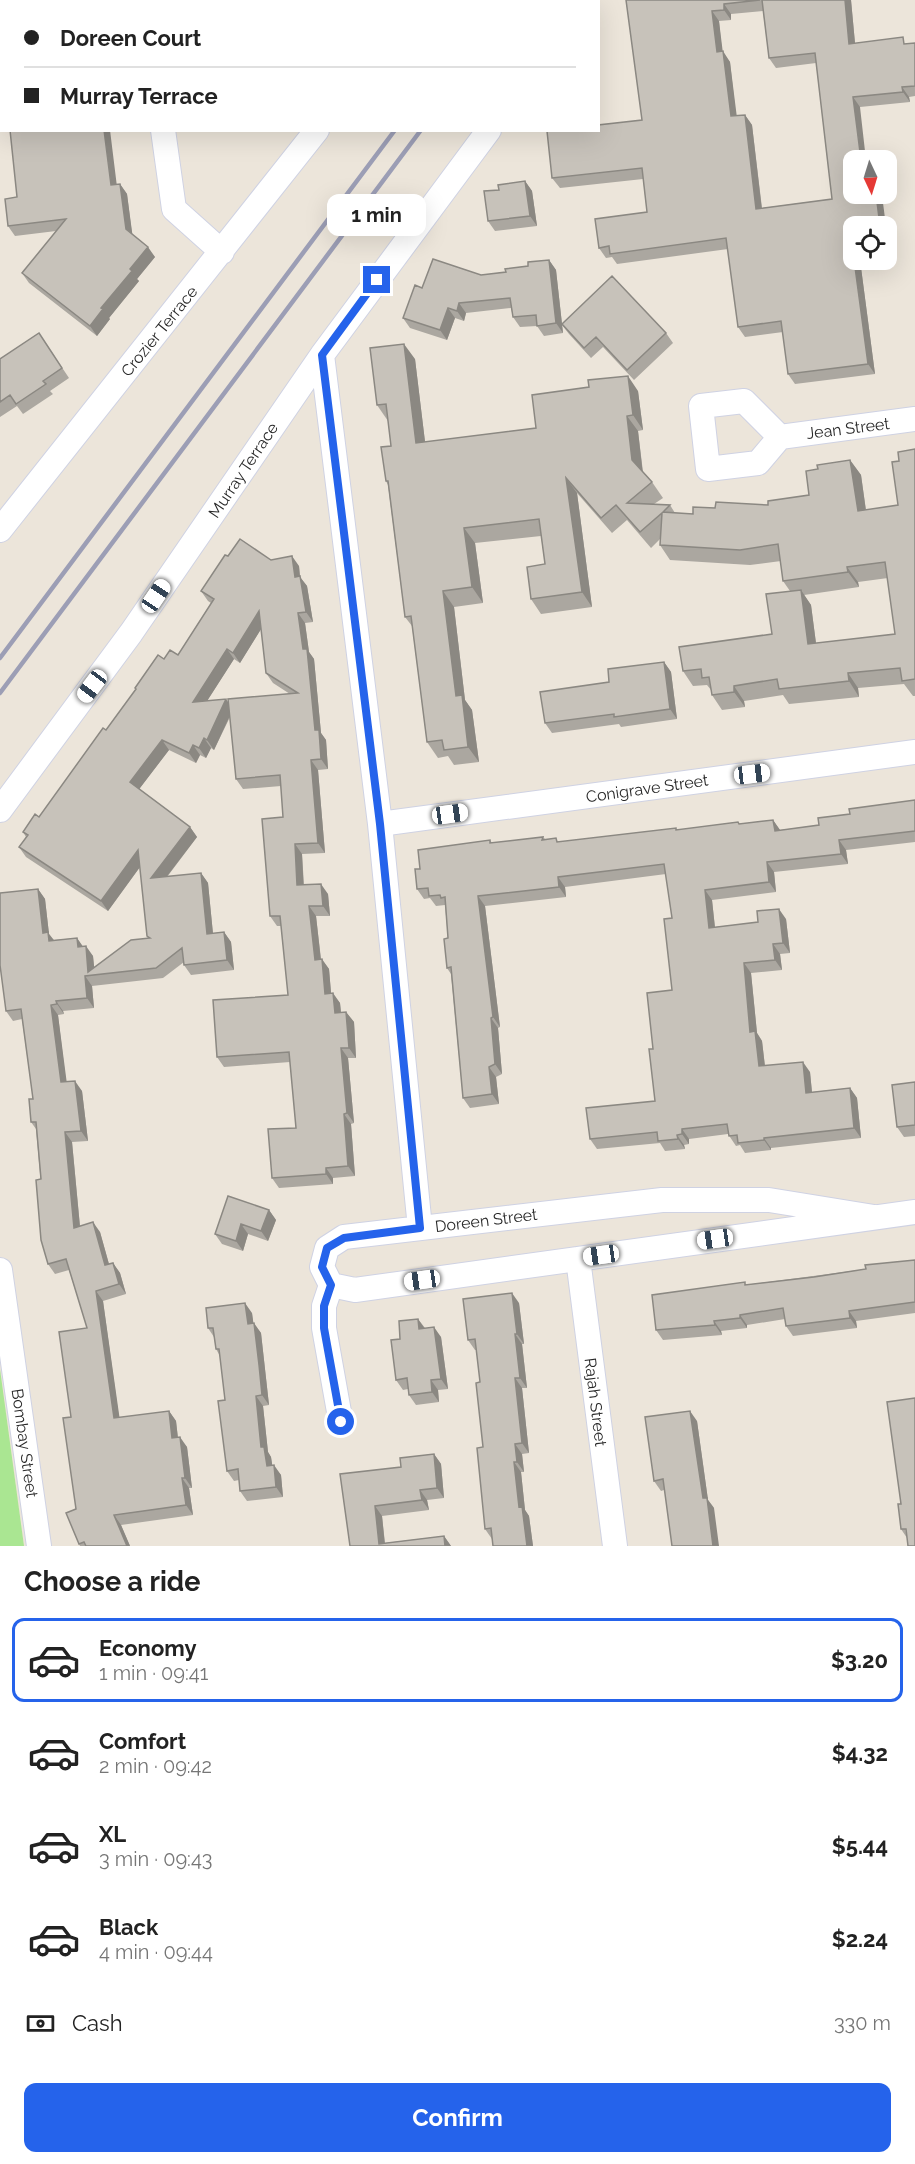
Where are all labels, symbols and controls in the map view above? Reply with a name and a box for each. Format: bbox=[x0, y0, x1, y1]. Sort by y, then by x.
text: Doreen Court bbox=[60, 25, 201, 51]
text: Murray Terrace bbox=[60, 83, 218, 109]
north arrow bbox=[843, 150, 897, 204]
map controls bbox=[843, 150, 897, 270]
callout: 1 min bbox=[328, 193, 427, 235]
text: 1 min bbox=[351, 203, 402, 227]
button: locate bbox=[843, 216, 897, 270]
route end bbox=[363, 266, 390, 293]
street label: Crozier Terrace bbox=[117, 282, 202, 380]
street label: Jean Street bbox=[805, 414, 891, 443]
street label: Murray Terrace bbox=[205, 419, 282, 521]
car bbox=[138, 576, 174, 616]
car bbox=[74, 666, 110, 706]
car bbox=[733, 763, 771, 785]
street label: Conigrave Street bbox=[585, 770, 710, 806]
car bbox=[431, 803, 469, 825]
street label: Doreen Street bbox=[434, 1205, 539, 1236]
car bbox=[696, 1228, 734, 1250]
car bbox=[582, 1244, 620, 1266]
car bbox=[403, 1269, 441, 1291]
street label: Rajah Street bbox=[581, 1357, 610, 1448]
street label: Bombay Street bbox=[7, 1387, 42, 1499]
route start bbox=[327, 1408, 354, 1435]
text: Choose a ride bbox=[24, 1566, 200, 1597]
icon: car bbox=[27, 1633, 81, 1687]
text: Economy bbox=[99, 1635, 197, 1661]
text: $3.20 bbox=[831, 1647, 888, 1673]
text: 1 min · 09:41 bbox=[99, 1661, 208, 1685]
icon: car bbox=[27, 1726, 81, 1780]
text: Comfort bbox=[99, 1728, 186, 1754]
text: $4.32 bbox=[832, 1740, 888, 1766]
text: 2 min · 09:42 bbox=[99, 1754, 212, 1778]
icon: car bbox=[27, 1819, 81, 1873]
text: XL bbox=[99, 1821, 126, 1847]
text: $5.44 bbox=[832, 1833, 888, 1859]
text: 3 min · 09:43 bbox=[99, 1847, 212, 1871]
icon: car bbox=[27, 1912, 81, 1966]
text: Black bbox=[99, 1914, 158, 1940]
text: $2.24 bbox=[832, 1926, 888, 1952]
text: 4 min · 09:44 bbox=[99, 1940, 213, 1964]
icon: cash bbox=[24, 2007, 57, 2040]
text: Cash bbox=[72, 2010, 123, 2036]
text: 330 m bbox=[834, 2011, 891, 2035]
button: Confirm bbox=[24, 2083, 891, 2152]

